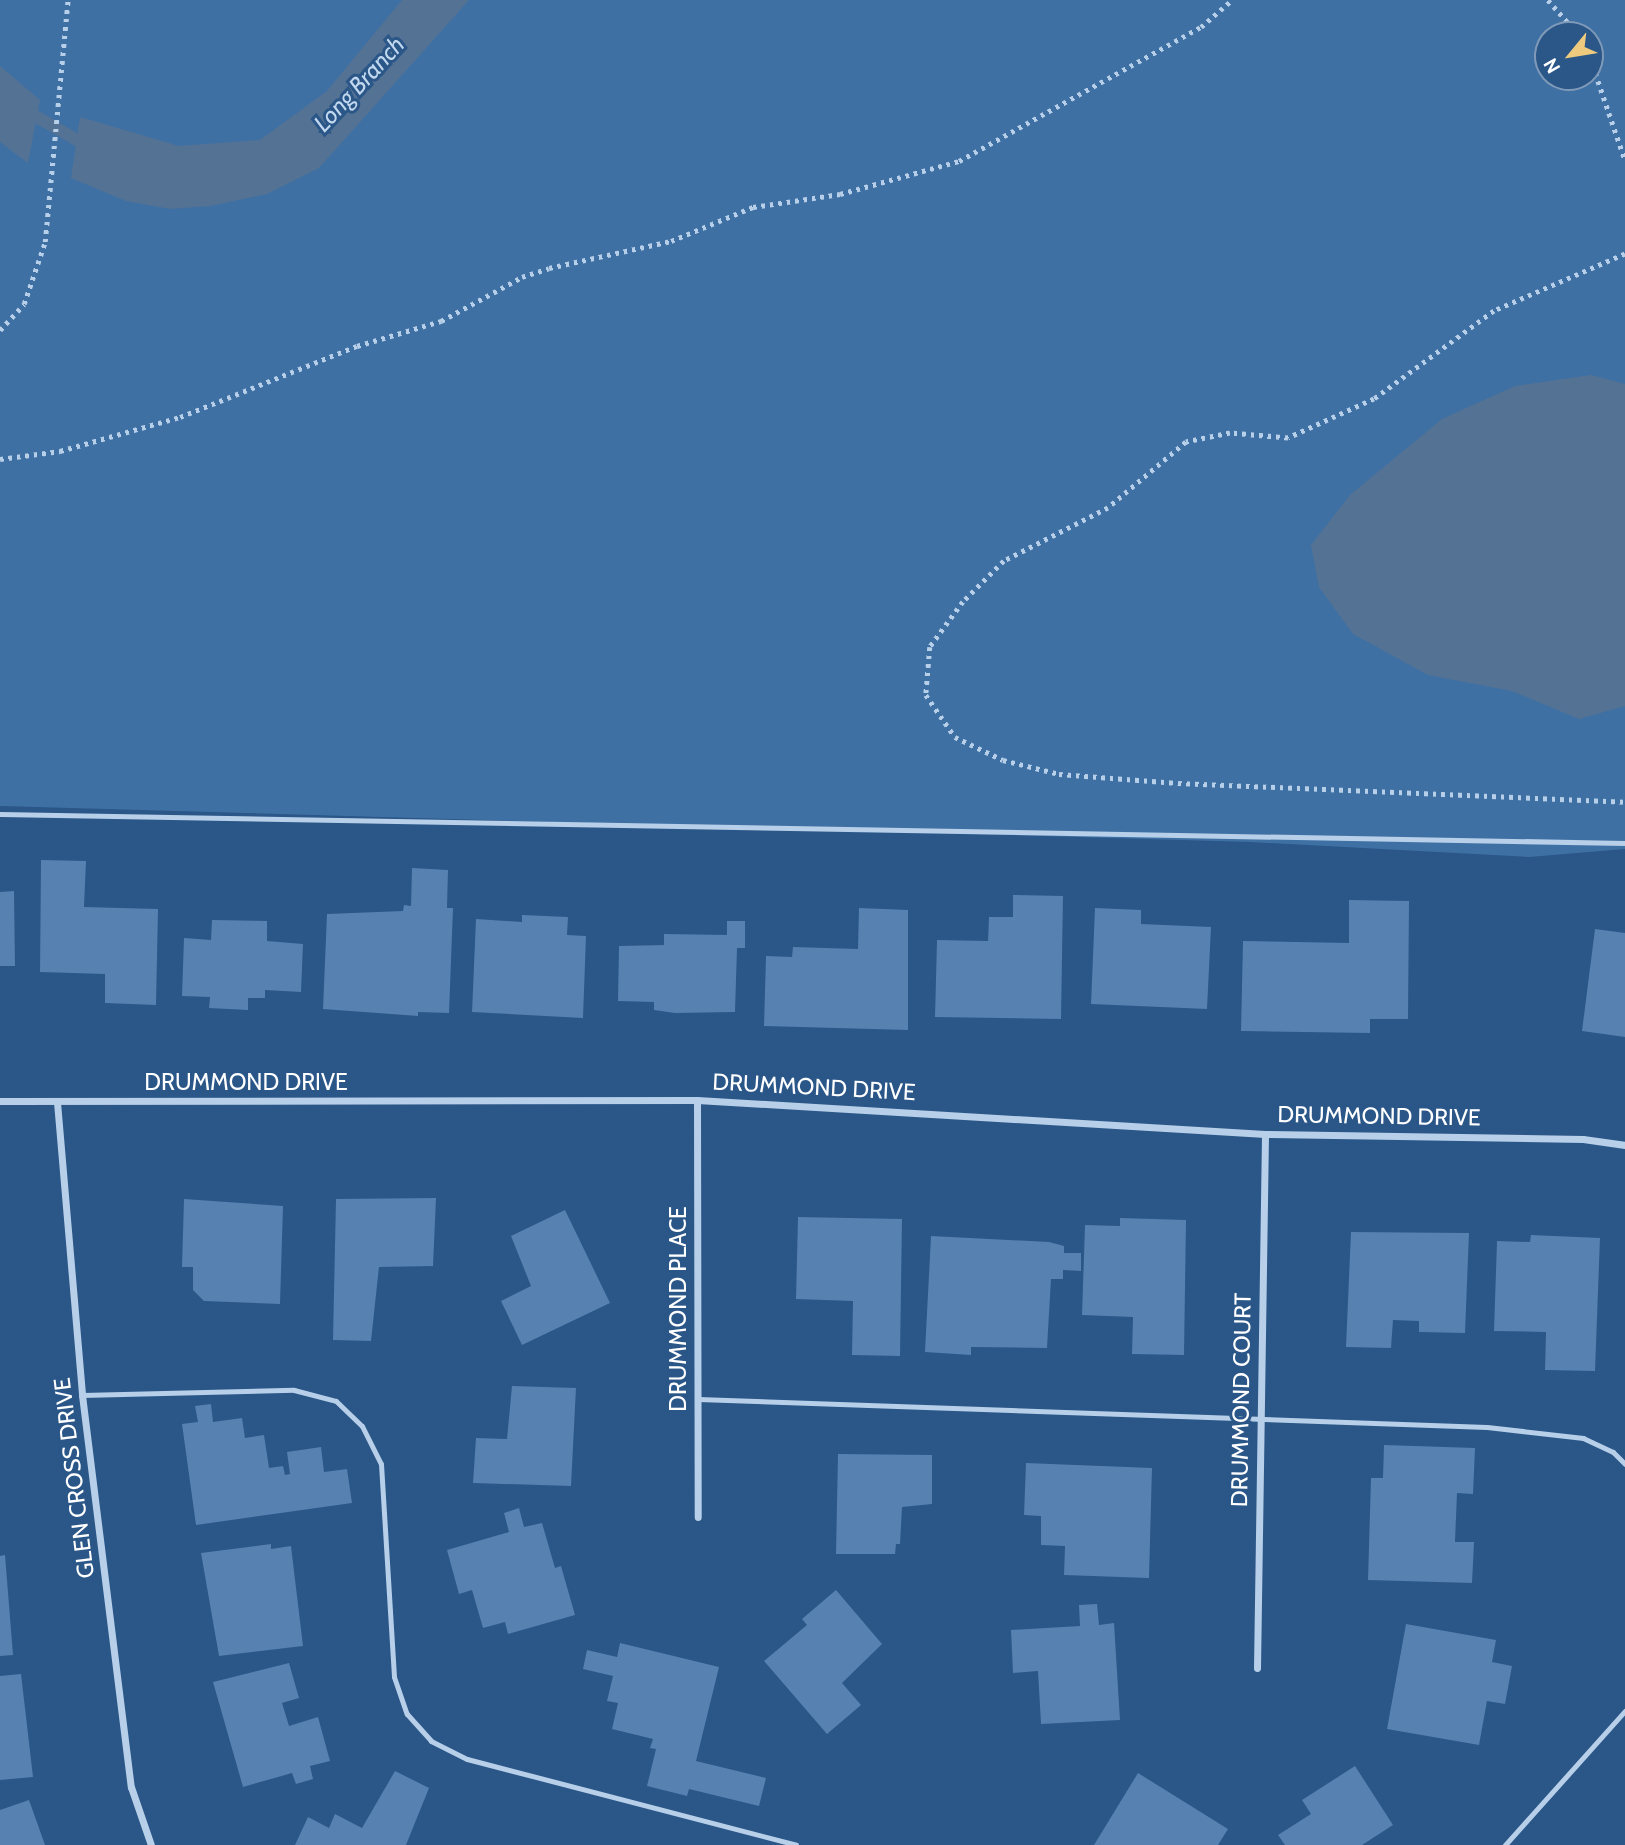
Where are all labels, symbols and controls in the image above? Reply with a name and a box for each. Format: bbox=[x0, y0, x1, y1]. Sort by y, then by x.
north arrow bbox=[1534, 21, 1604, 91]
water label: Long Branch bbox=[308, 30, 410, 138]
text: N bbox=[1539, 54, 1565, 77]
street label: DRUMMOND DRIVE bbox=[144, 1068, 348, 1096]
street label: DRUMMOND DRIVE bbox=[712, 1068, 916, 1106]
street label: DRUMMOND DRIVE bbox=[1277, 1100, 1481, 1132]
street label: DRUMMOND PLACE bbox=[664, 1206, 692, 1412]
street label: DRUMMOND COURT bbox=[1225, 1293, 1257, 1507]
street label: GLEN CROSS DRIVE bbox=[48, 1376, 100, 1580]

